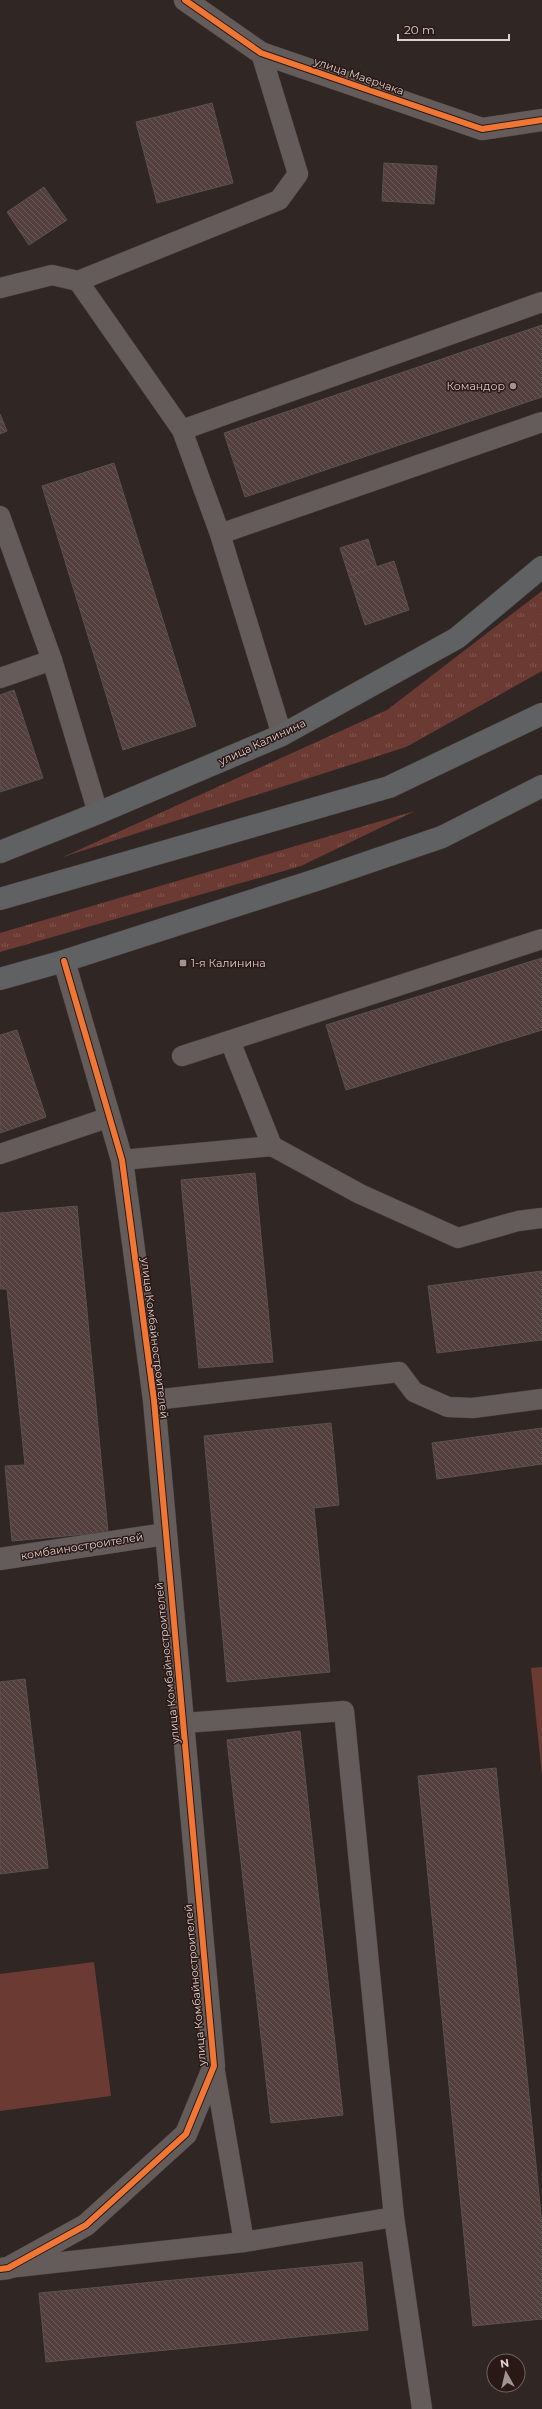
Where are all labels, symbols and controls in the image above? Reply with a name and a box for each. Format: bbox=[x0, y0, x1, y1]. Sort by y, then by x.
scale bar bbox=[398, 16, 509, 42]
text: 20 m bbox=[404, 22, 435, 37]
street label: улица Маерчака bbox=[311, 54, 406, 98]
place label: Командор bbox=[446, 379, 505, 393]
marker: Командор bbox=[508, 381, 518, 391]
street label: улица Калинина bbox=[215, 716, 308, 769]
place label: 1-я Калинина bbox=[191, 956, 266, 970]
marker: 1-я Калинина bbox=[178, 958, 188, 968]
street label: улица Комбайностроителей bbox=[138, 1256, 172, 1419]
street label: комбаиностроителей bbox=[20, 1529, 144, 1563]
street label: улица Комбайностроителей bbox=[152, 1582, 183, 1745]
street label: улица Комбайностроителей bbox=[181, 1904, 209, 2067]
north arrow bbox=[486, 2353, 526, 2393]
text: N bbox=[499, 2356, 510, 2371]

